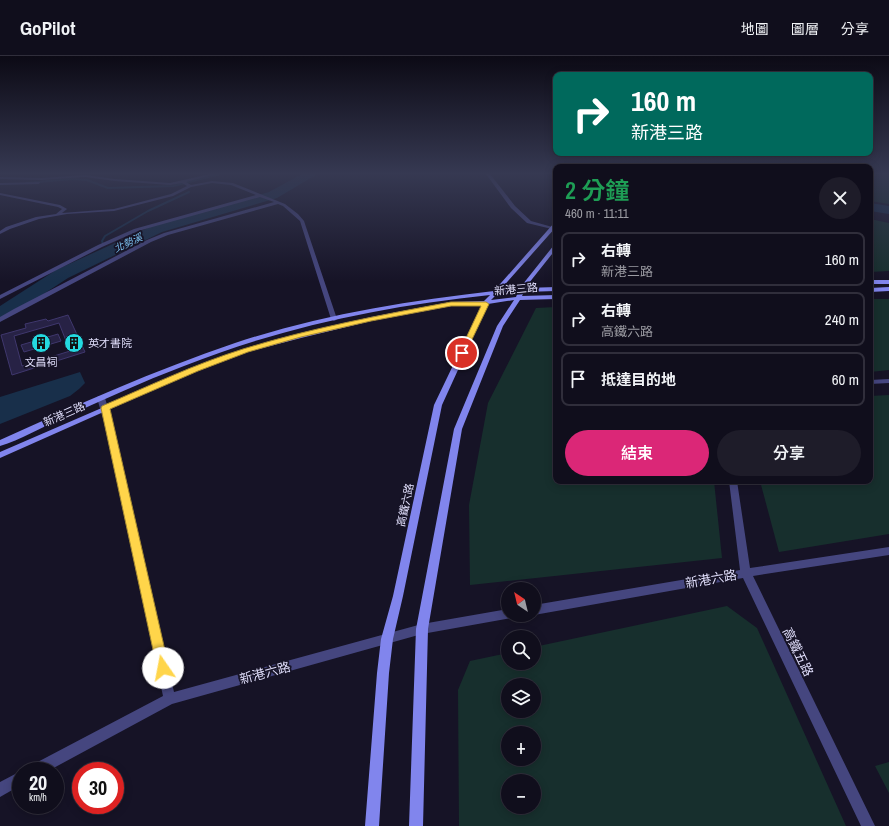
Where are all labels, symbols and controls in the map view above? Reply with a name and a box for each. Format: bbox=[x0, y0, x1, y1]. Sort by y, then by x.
text: GoPilot bbox=[20, 15, 75, 41]
text: 地圖 bbox=[741, 20, 769, 38]
text: 圖層 bbox=[791, 20, 819, 38]
text: 分享 bbox=[841, 20, 869, 38]
text: 160 m bbox=[631, 82, 696, 120]
icon: right bbox=[565, 88, 617, 140]
text: 新港三路 bbox=[631, 120, 703, 145]
text: 2 分鐘 bbox=[565, 174, 629, 206]
button: close bbox=[819, 177, 861, 219]
text: 460 m · 11:11 bbox=[565, 205, 629, 222]
water label: 北勢溪 bbox=[112, 230, 146, 255]
text: 右轉 bbox=[601, 240, 631, 261]
icon: right bbox=[567, 248, 589, 270]
text: 160 m bbox=[825, 249, 859, 270]
text: 新港三路 bbox=[601, 263, 653, 280]
street label: 新港三路 bbox=[493, 280, 539, 298]
text: 右轉 bbox=[601, 300, 631, 321]
icon: right bbox=[567, 308, 589, 330]
text: 240 m bbox=[825, 309, 859, 330]
text: 高鐵六路 bbox=[601, 323, 653, 340]
building icon: 文昌祠 bbox=[30, 332, 52, 354]
building icon: 英才書院 bbox=[63, 332, 85, 354]
place label: 英才書院 bbox=[88, 336, 132, 350]
pin bbox=[445, 336, 479, 370]
icon: arrive bbox=[451, 342, 473, 364]
place label: 文昌祠 bbox=[25, 355, 58, 369]
icon: arrive bbox=[567, 368, 589, 390]
text: 抵達目的地 bbox=[601, 369, 676, 390]
text: 60 m bbox=[832, 369, 859, 390]
street label: 新港三路 bbox=[41, 399, 87, 429]
button: 結束 bbox=[565, 430, 709, 476]
button: 分享 bbox=[717, 430, 861, 476]
street label: 高鐵六路 bbox=[394, 482, 416, 528]
street label: 新港六路 bbox=[684, 566, 738, 592]
north arrow bbox=[501, 582, 541, 622]
map controls bbox=[501, 582, 541, 814]
street label: 高鐵五路 bbox=[779, 625, 817, 679]
button: search bbox=[501, 630, 541, 670]
position arrow bbox=[142, 647, 184, 689]
street label: 新港六路 bbox=[238, 658, 292, 688]
button: layers bbox=[501, 678, 541, 718]
button: + bbox=[501, 726, 541, 766]
speed limit sign: 30 bbox=[72, 762, 124, 814]
text: 20 bbox=[29, 769, 47, 796]
button: − bbox=[501, 774, 541, 814]
text: km/h bbox=[29, 791, 47, 804]

